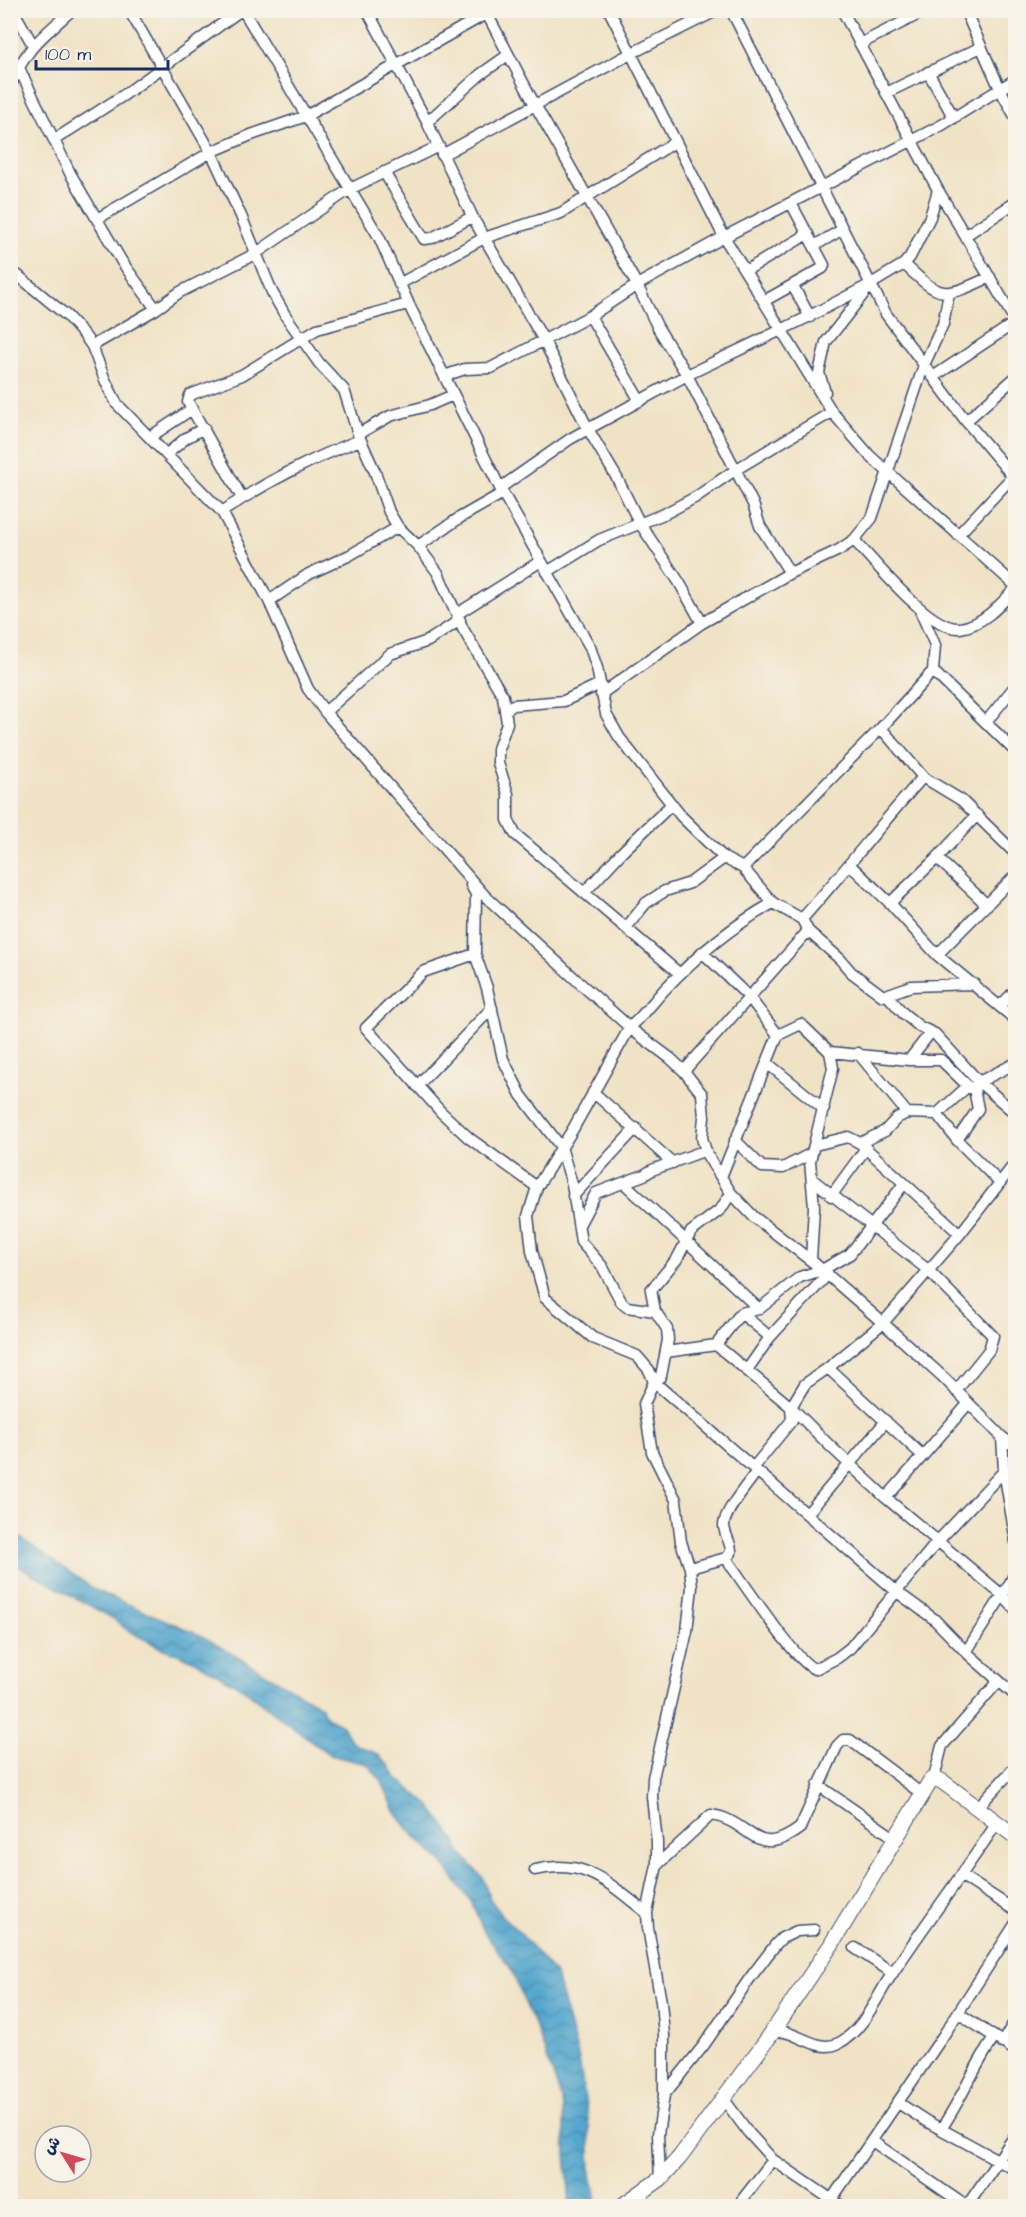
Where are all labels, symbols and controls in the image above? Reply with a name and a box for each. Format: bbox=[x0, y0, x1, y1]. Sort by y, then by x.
scale bar bbox=[36, 33, 168, 71]
text: 100 m bbox=[45, 42, 91, 67]
north arrow bbox=[33, 2124, 93, 2184]
text: ش bbox=[38, 2132, 66, 2159]

